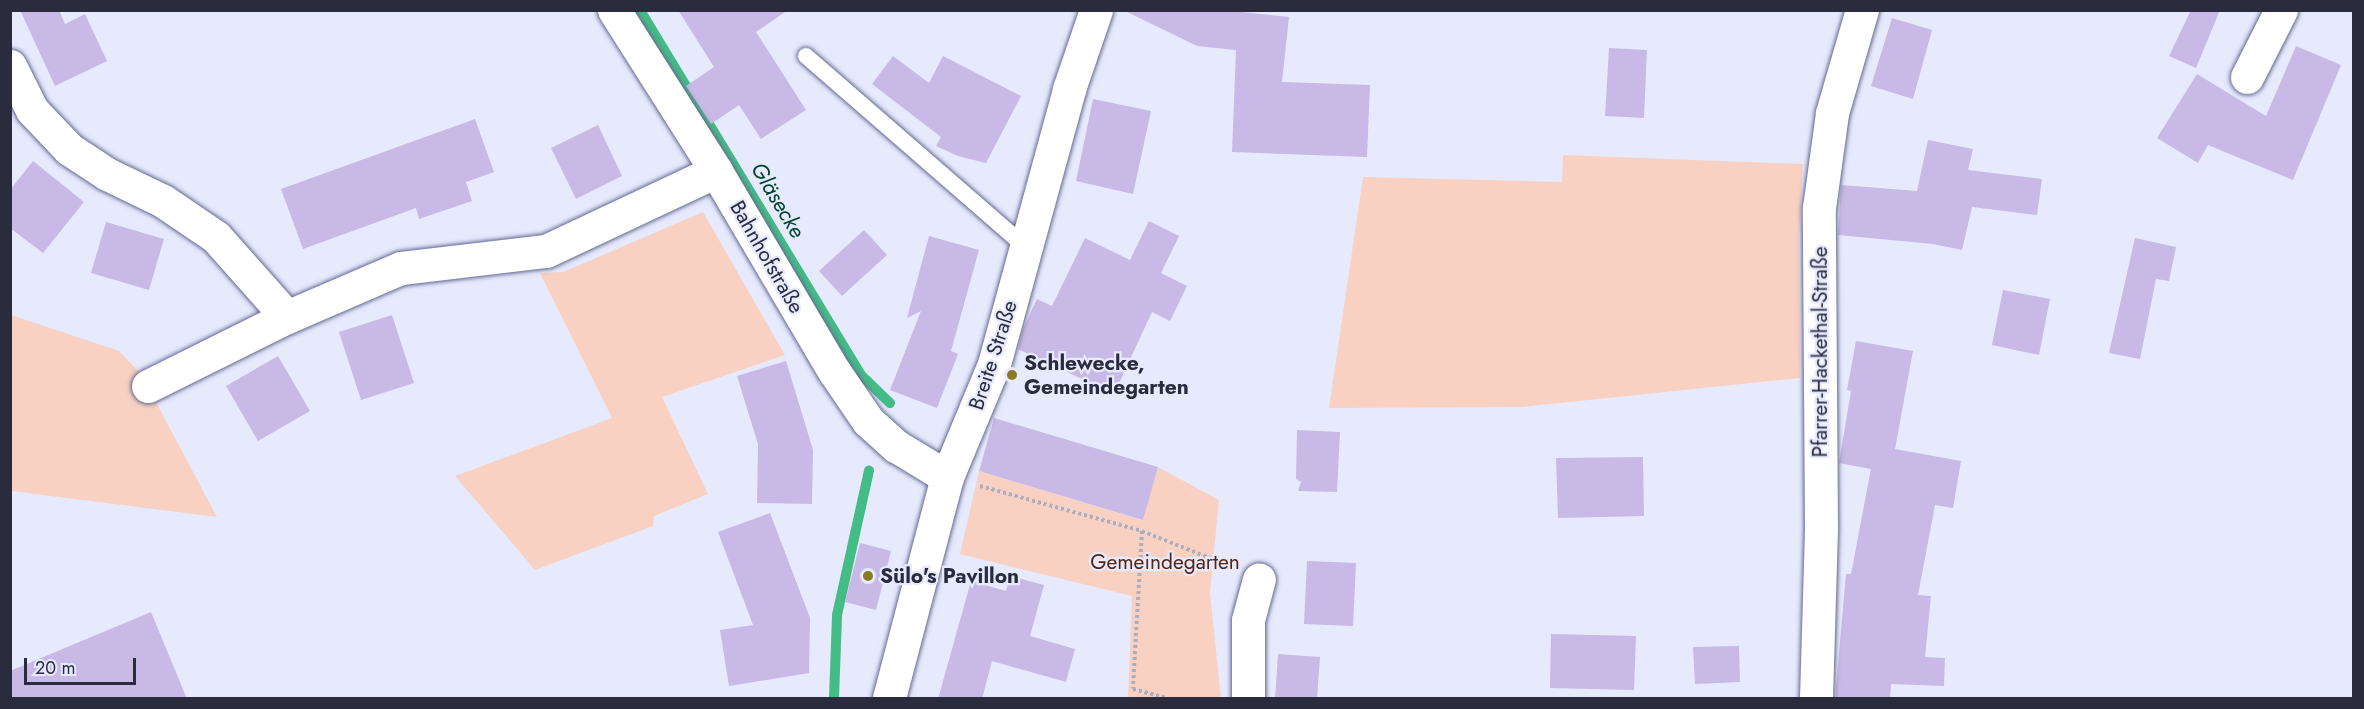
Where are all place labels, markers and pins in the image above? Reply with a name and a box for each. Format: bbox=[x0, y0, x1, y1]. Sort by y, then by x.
place label: Schlewecke, Gemeindegarten bbox=[1024, 350, 1189, 400]
marker: Schlewecke, Gemeindegarten bbox=[1005, 368, 1019, 382]
place label: Sülo's Pavillon bbox=[880, 563, 1019, 589]
marker: Sülo's Pavillon bbox=[861, 569, 875, 583]

